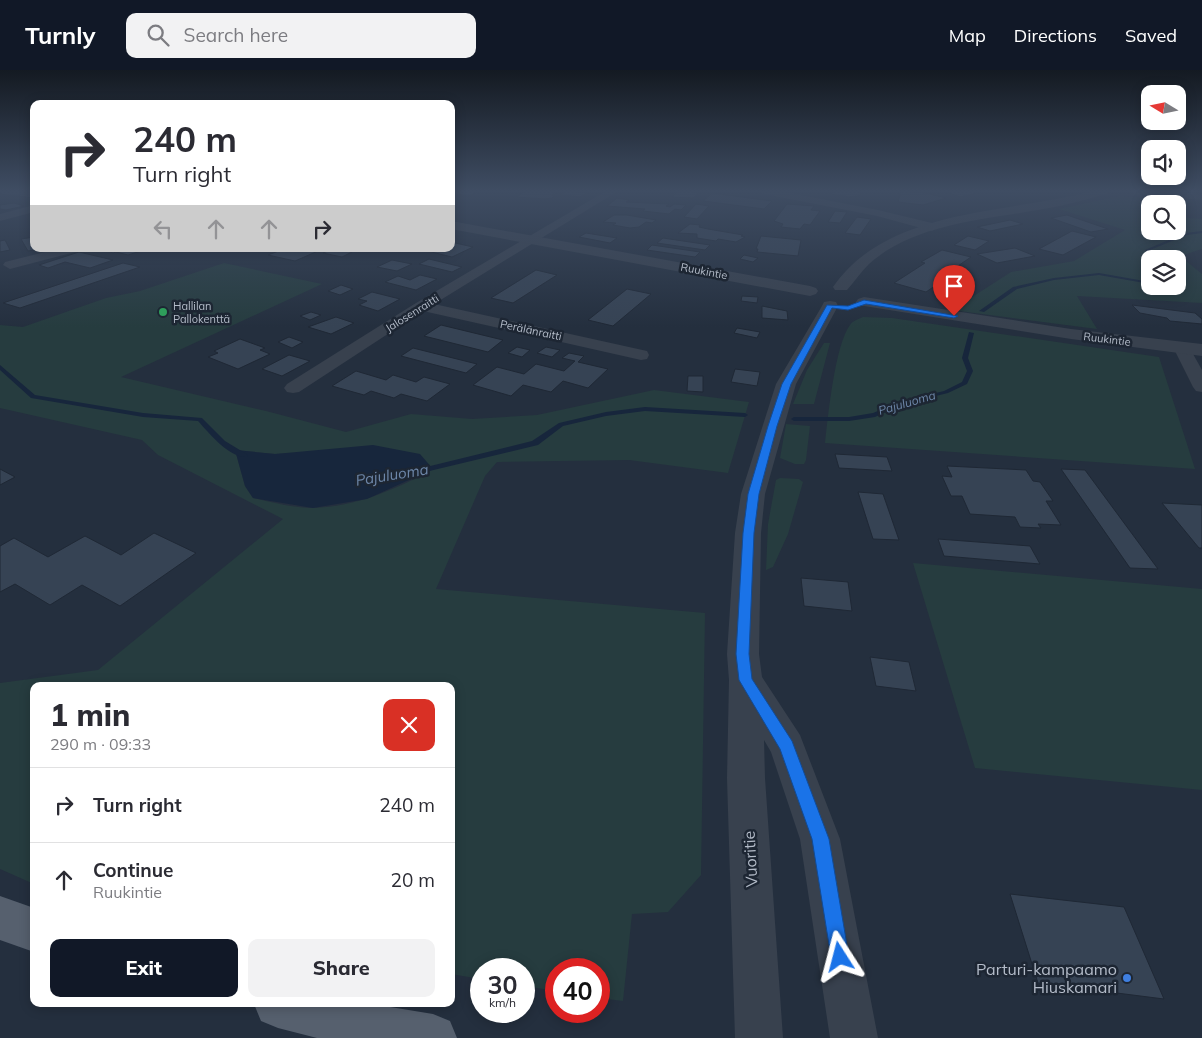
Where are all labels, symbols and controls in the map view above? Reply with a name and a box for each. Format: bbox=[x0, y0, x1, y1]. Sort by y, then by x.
search box bbox=[126, 13, 476, 58]
text: Turnly bbox=[25, 20, 96, 50]
icon: search bbox=[144, 21, 172, 49]
text: Search here bbox=[184, 23, 288, 47]
text: Map bbox=[949, 24, 986, 47]
text: Directions bbox=[1014, 24, 1097, 47]
text: Saved bbox=[1125, 24, 1177, 47]
north arrow bbox=[1141, 85, 1186, 130]
map controls bbox=[1141, 85, 1186, 295]
text: 240 m bbox=[133, 117, 237, 161]
icon: right bbox=[50, 120, 115, 185]
button: sound bbox=[1141, 140, 1186, 185]
text: Turn right bbox=[133, 160, 231, 188]
button: search bbox=[1141, 195, 1186, 240]
icon: left bbox=[149, 215, 177, 243]
icon: ahead bbox=[202, 215, 230, 243]
icon: ahead bbox=[255, 215, 283, 243]
icon: right bbox=[308, 215, 336, 243]
button: layers bbox=[1141, 250, 1186, 295]
street label: Ruukintie bbox=[679, 260, 729, 282]
pin bbox=[933, 265, 975, 316]
icon: arrive bbox=[940, 272, 968, 300]
street label: Jalosenraitti bbox=[383, 291, 441, 335]
place label: Hallilan Pallokenttä bbox=[173, 299, 230, 326]
marker: Hallilan Pallokenttä bbox=[157, 306, 169, 318]
street label: Perälänraitti bbox=[499, 317, 563, 343]
street label: Ruukintie bbox=[1083, 329, 1131, 349]
water label: Pajuluoma bbox=[876, 387, 937, 418]
water label: Pajuluoma bbox=[354, 459, 430, 490]
text: 1 min bbox=[50, 696, 130, 734]
button: close bbox=[383, 699, 435, 751]
text: 290 m · 09:33 bbox=[50, 734, 151, 754]
icon: right bbox=[50, 791, 78, 819]
text: Turn right bbox=[93, 793, 182, 817]
text: 240 m bbox=[379, 793, 435, 817]
street label: Vuoritie bbox=[739, 830, 761, 888]
text: Continue bbox=[93, 858, 173, 882]
icon: ahead bbox=[50, 866, 78, 894]
text: 20 m bbox=[391, 868, 435, 892]
text: Ruukintie bbox=[93, 882, 162, 902]
position arrow bbox=[813, 930, 865, 982]
button: Exit bbox=[50, 939, 238, 997]
button: Share bbox=[248, 939, 435, 997]
speed limit sign: 40 bbox=[545, 958, 610, 1023]
place label: Parturi-kampaamo Hiuskamari bbox=[976, 959, 1117, 997]
text: 30 bbox=[487, 969, 518, 1000]
marker: Parturi-kampaamo Hiuskamari bbox=[1121, 972, 1133, 984]
text: km/h bbox=[489, 995, 516, 1010]

